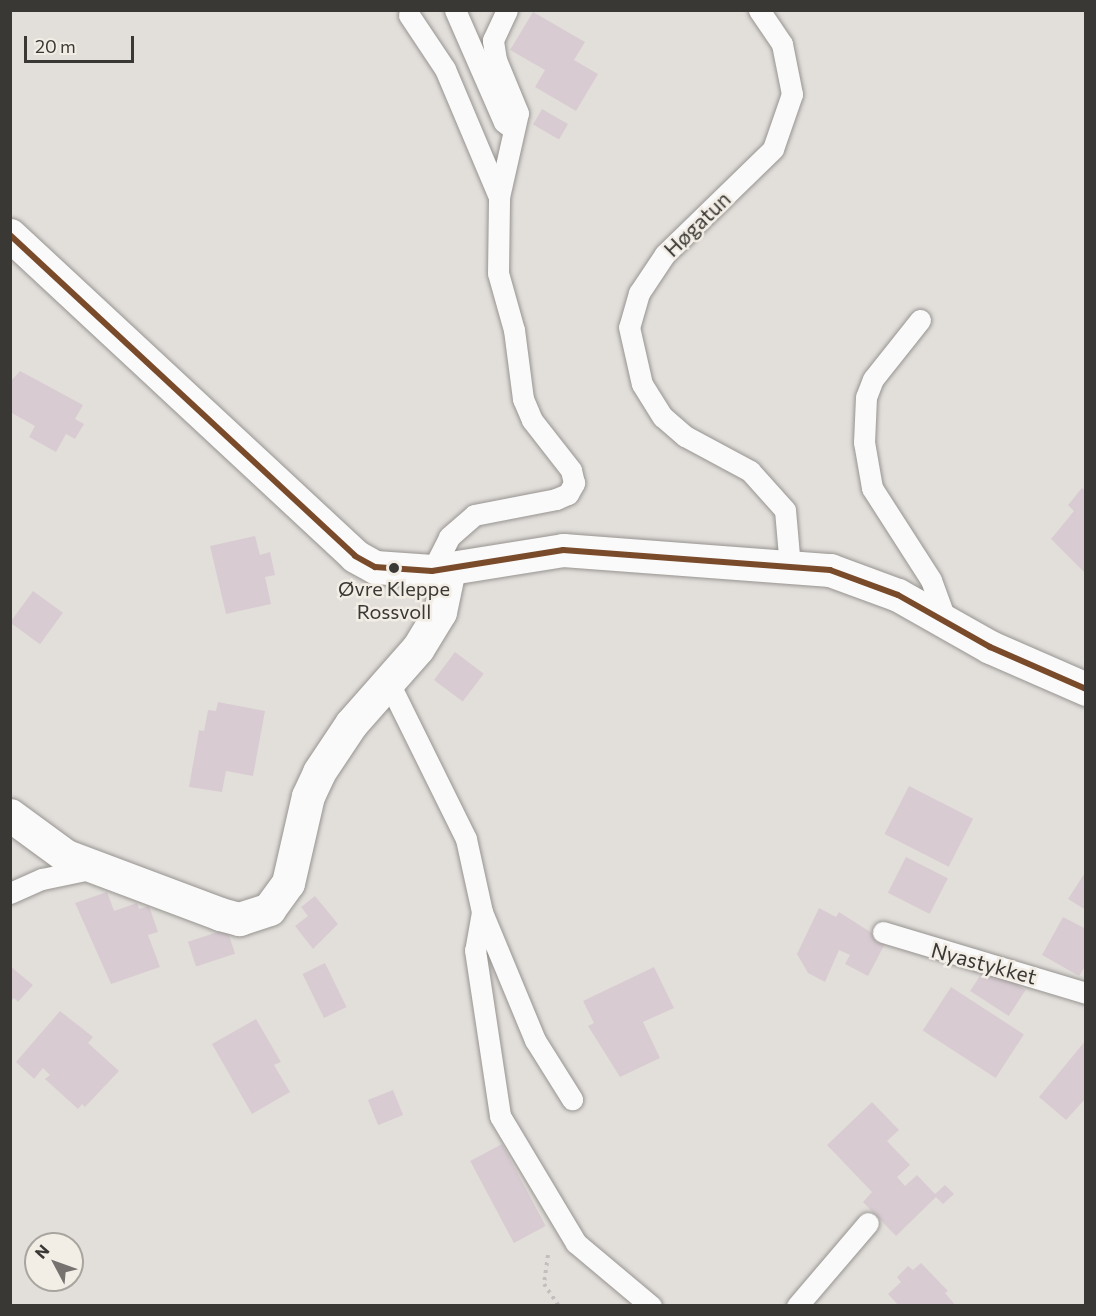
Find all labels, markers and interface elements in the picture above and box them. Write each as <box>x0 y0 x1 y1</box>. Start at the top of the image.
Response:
scale bar <box>27 24 136 62</box>
text: 20 m <box>35 35 76 57</box>
street label: Høgatun <box>658 186 736 262</box>
marker: Øvre Kleppe Rossvoll <box>388 562 400 574</box>
place label: Øvre Kleppe Rossvoll <box>338 577 450 624</box>
street label: Nyastykket <box>928 937 1040 989</box>
north arrow <box>24 1232 84 1292</box>
text: N <box>30 1240 53 1262</box>

